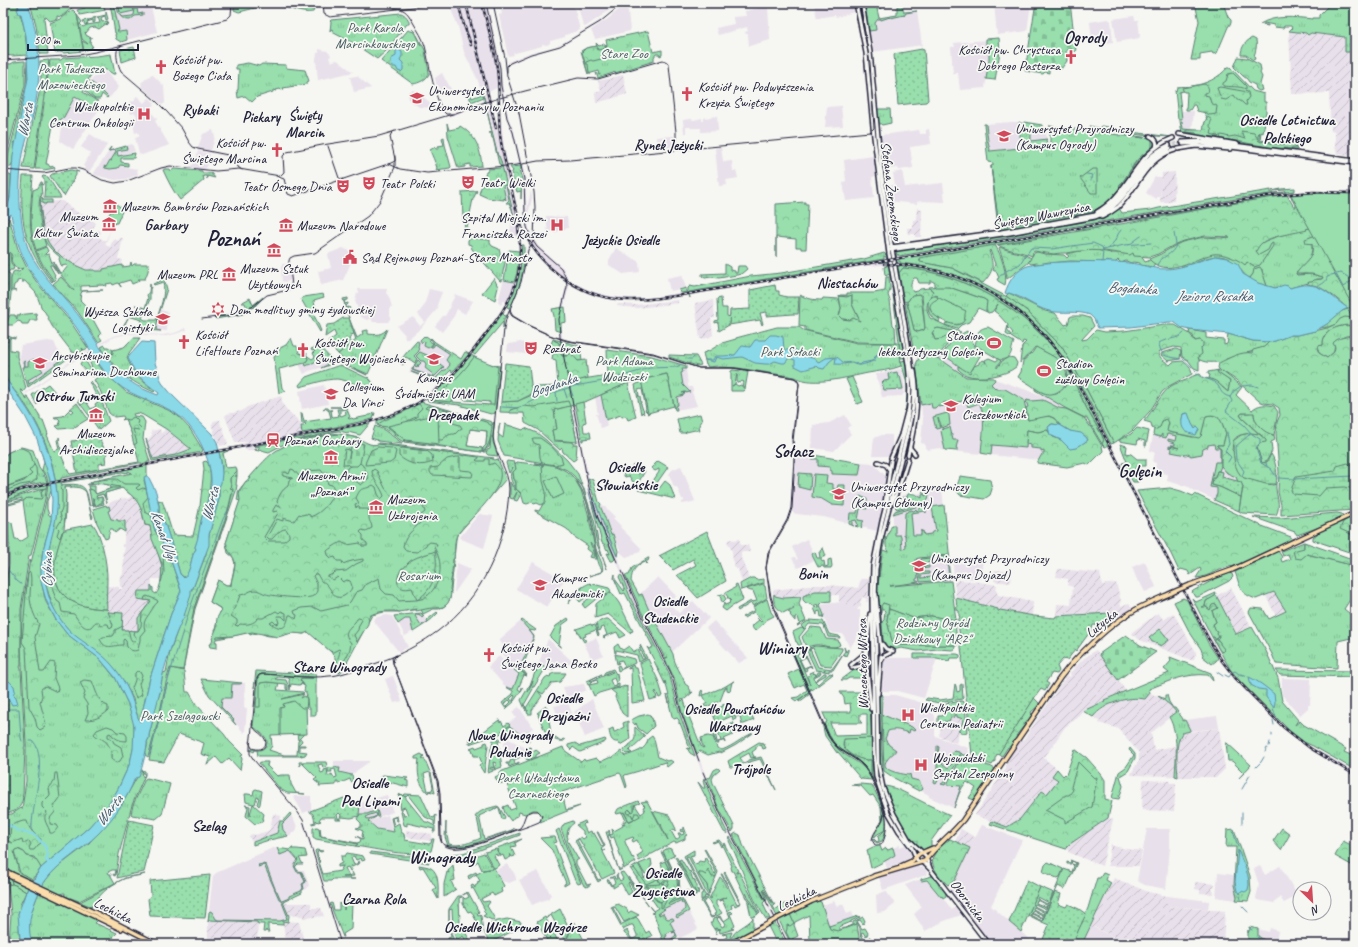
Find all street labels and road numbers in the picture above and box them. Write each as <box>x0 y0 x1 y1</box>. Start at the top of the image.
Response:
street label: Stefana Żeromskiego <box>877 141 906 243</box>
street label: Świętego Wawrzyńca <box>991 198 1092 233</box>
street label: Lutycka <box>1082 604 1122 641</box>
street label: Wincentego Witosa <box>853 618 872 710</box>
street label: Obornicka <box>946 876 990 925</box>
street label: Lechicka <box>774 881 819 915</box>
street label: Lechicka <box>91 894 136 928</box>

